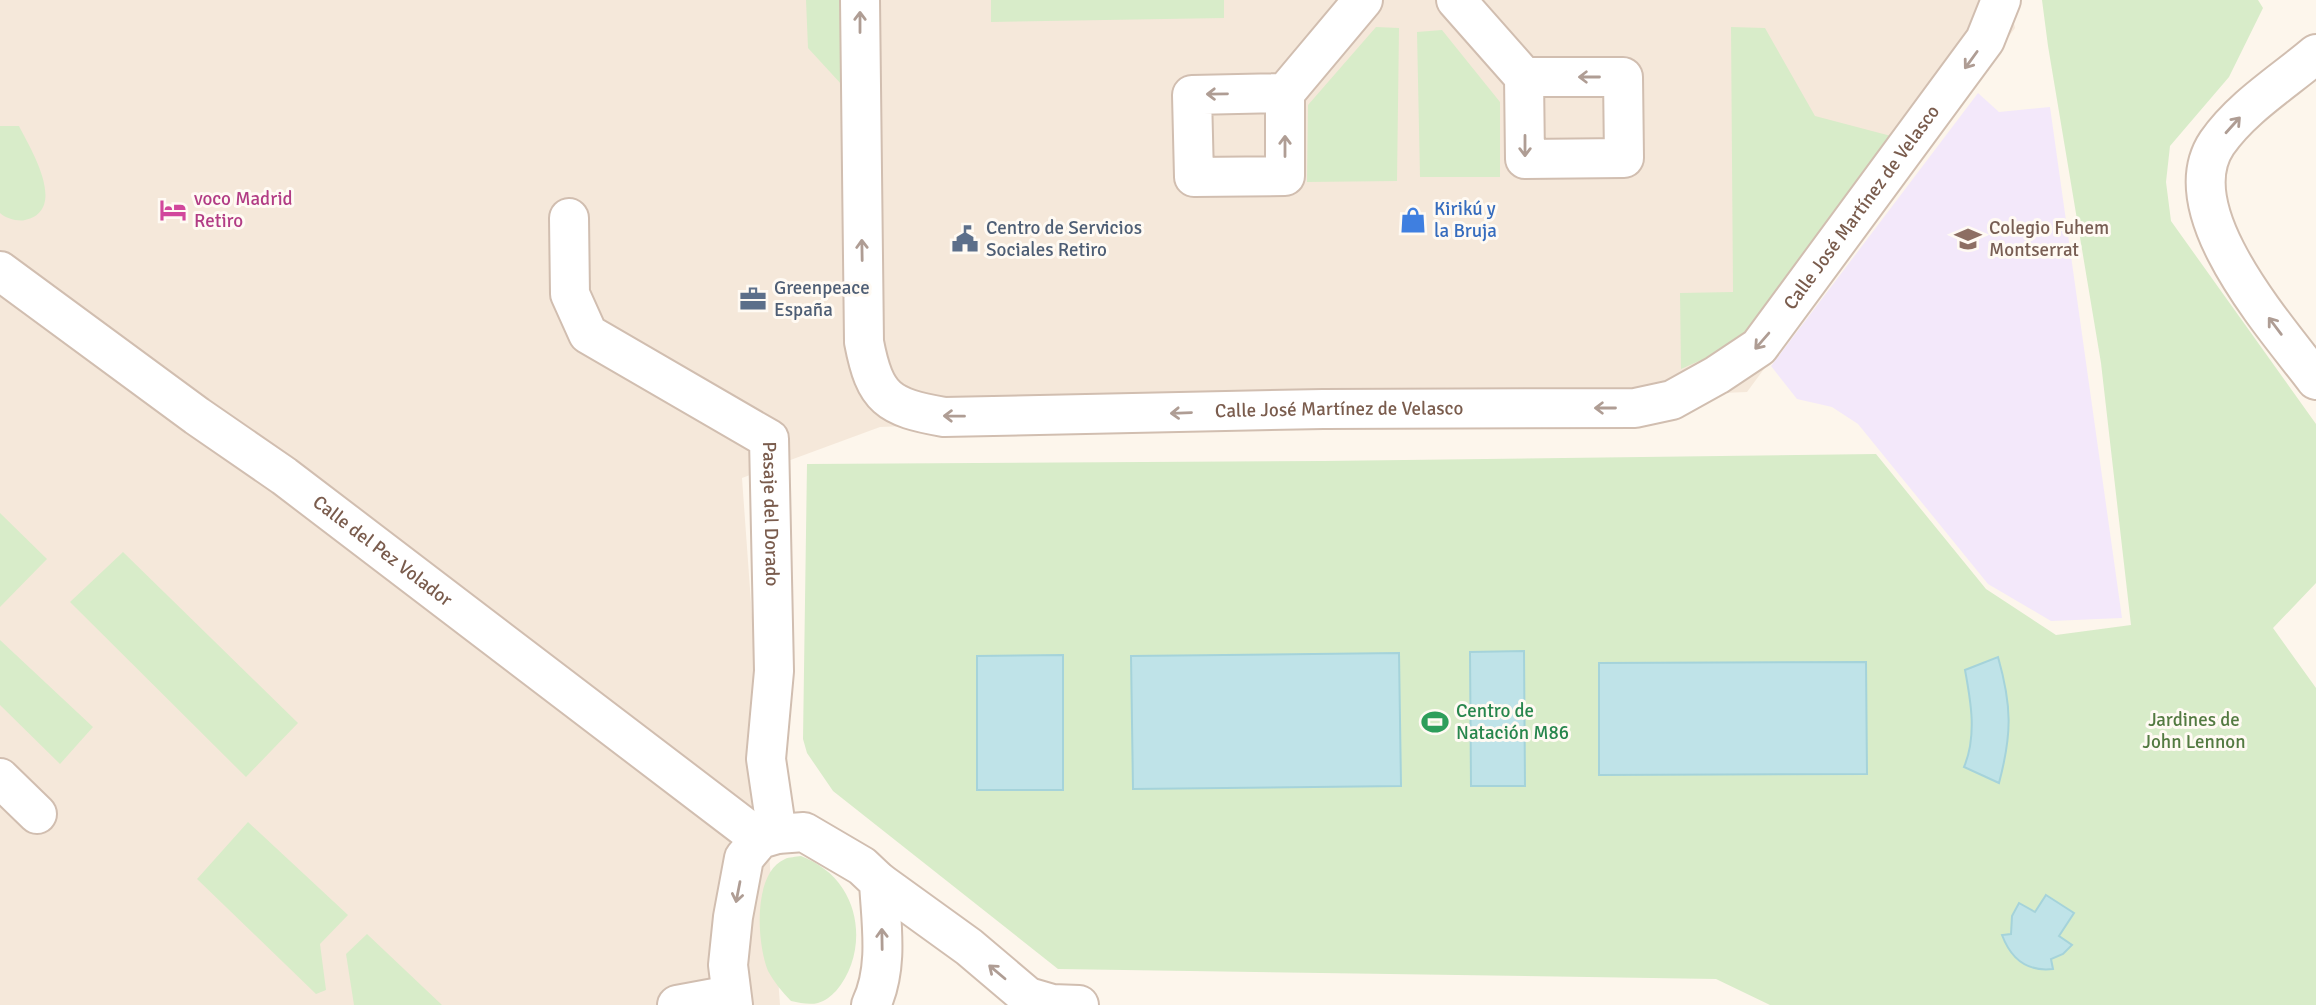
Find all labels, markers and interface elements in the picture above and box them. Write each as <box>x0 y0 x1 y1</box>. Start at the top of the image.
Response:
one-way arrow <box>853 11 867 34</box>
one-way arrow <box>1964 51 1979 70</box>
one-way arrow <box>1578 70 1601 84</box>
one-way arrow <box>1205 88 1228 101</box>
street label: Calle José Martínez de Velasco <box>1778 100 1945 315</box>
one-way arrow <box>2225 116 2241 134</box>
one-way arrow <box>1518 134 1531 157</box>
one-way arrow <box>1278 135 1292 158</box>
place label: voco Madrid Retiro <box>194 187 293 233</box>
hotel icon: voco Madrid Retiro <box>158 195 188 225</box>
place label: Kirikú y la Bruja <box>1434 197 1497 243</box>
shop icon: Kirikú y la Bruja <box>1398 205 1428 235</box>
place label: Centro de Servicios Sociales Retiro <box>986 216 1142 262</box>
place label: Colegio Fuhem Montserrat <box>1989 216 2109 262</box>
public building icon: Centro de Servicios Sociales Retiro <box>950 224 980 254</box>
school or university icon: Colegio Fuhem Montserrat <box>1953 224 1983 254</box>
one-way arrow <box>856 238 869 261</box>
place label: Greenpeace España <box>774 276 870 322</box>
office icon: Greenpeace España <box>738 284 768 314</box>
one-way arrow <box>2268 316 2283 335</box>
one-way arrow <box>1754 332 1770 350</box>
street label: Calle José Martínez de Velasco <box>1215 397 1464 423</box>
one-way arrow <box>1593 401 1616 415</box>
one-way arrow <box>1170 406 1193 420</box>
one-way arrow <box>943 409 966 423</box>
street label: Pasaje del Dorado <box>757 441 784 587</box>
street label: Calle del Pez Volador <box>308 490 457 612</box>
place label: Centro de Natación M86 <box>1456 699 1569 745</box>
sports icon: Centro de Natación M86 <box>1420 707 1450 737</box>
park label: Jardines de John Lennon <box>2142 708 2246 754</box>
one-way arrow <box>730 880 744 903</box>
one-way arrow <box>875 927 888 950</box>
one-way arrow <box>988 964 1006 980</box>

